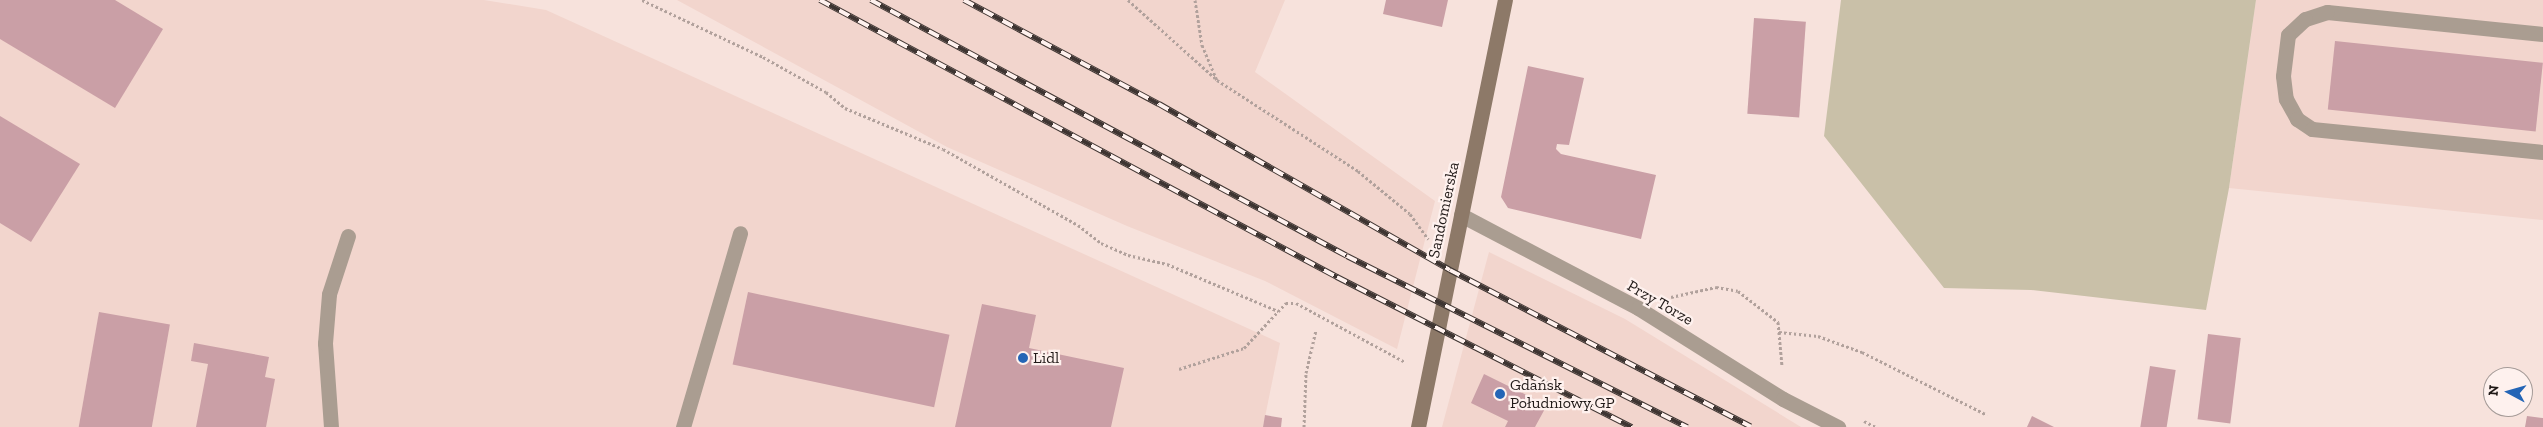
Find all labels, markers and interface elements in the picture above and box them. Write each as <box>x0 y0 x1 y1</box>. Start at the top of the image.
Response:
street label: Sandomierska <box>1424 160 1464 260</box>
street label: Przy Torze <box>1623 276 1697 330</box>
place label: Lidl <box>1033 348 1059 368</box>
marker: Lidl <box>1017 352 1029 364</box>
north arrow <box>2483 367 2533 417</box>
place label: Gdańsk Południowy GP <box>1510 375 1615 413</box>
text: N <box>2485 384 2503 397</box>
marker: Gdańsk Południowy GP <box>1494 388 1506 400</box>

